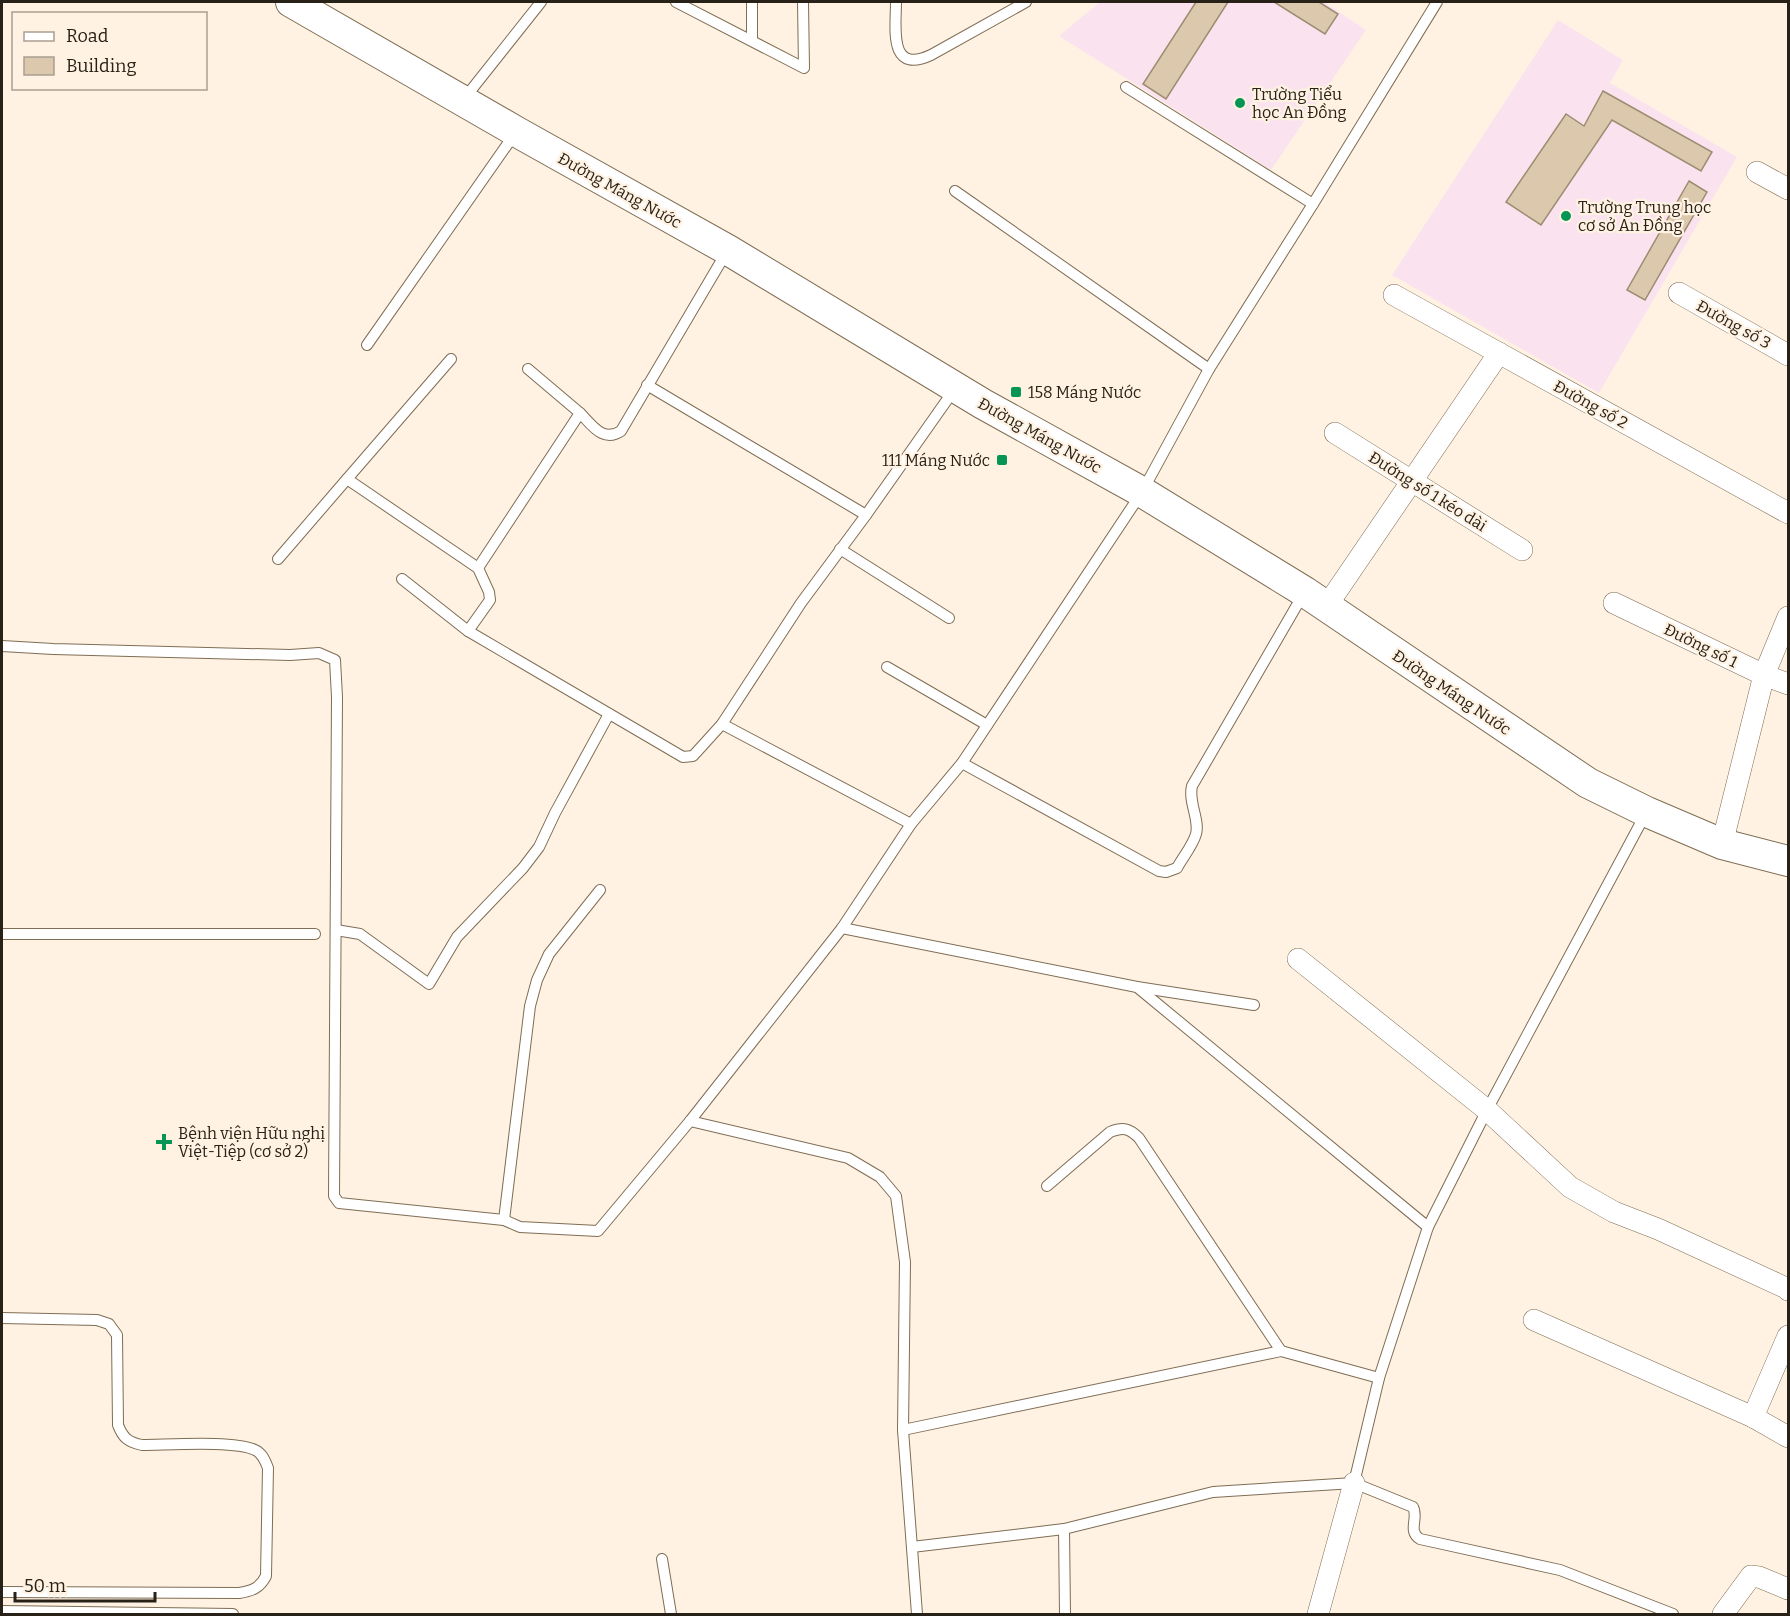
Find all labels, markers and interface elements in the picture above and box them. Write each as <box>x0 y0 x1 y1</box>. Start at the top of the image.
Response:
legend <box>12 12 207 90</box>
text: Road <box>66 25 109 47</box>
text: Building <box>66 55 137 77</box>
place label: Trường Tiểu học An Đồng <box>1252 85 1347 122</box>
marker: Trường Tiểu học An Đồng <box>1233 96 1247 110</box>
street label: Đường Máng Nước <box>555 149 685 232</box>
place label: Trường Trung học cơ sở An Đồng <box>1578 198 1711 235</box>
marker: Trường Trung học cơ sở An Đồng <box>1559 209 1573 223</box>
street label: Đường số 3 <box>1693 295 1775 353</box>
street label: Đường số 2 <box>1550 375 1632 433</box>
place label: 158 Máng Nước <box>1028 383 1141 402</box>
marker: 158 Máng Nước <box>1009 385 1023 399</box>
street label: Đường Máng Nước <box>975 394 1105 477</box>
street label: Đường số 1 kéo dài <box>1365 447 1491 535</box>
place label: 111 Máng Nước <box>882 451 990 470</box>
marker: 111 Máng Nước <box>995 453 1009 467</box>
street label: Đường số 1 <box>1661 619 1742 672</box>
street label: Đường Máng Nước <box>1389 646 1514 739</box>
place label: Bệnh viện Hữu nghị Việt-Tiệp (cơ sở 2) <box>178 1124 325 1161</box>
marker: Bệnh viện Hữu nghị Việt-Tiệp (cơ sở 2) <box>155 1133 173 1151</box>
scale bar <box>15 1565 154 1603</box>
text: 50 m <box>24 1575 66 1597</box>

